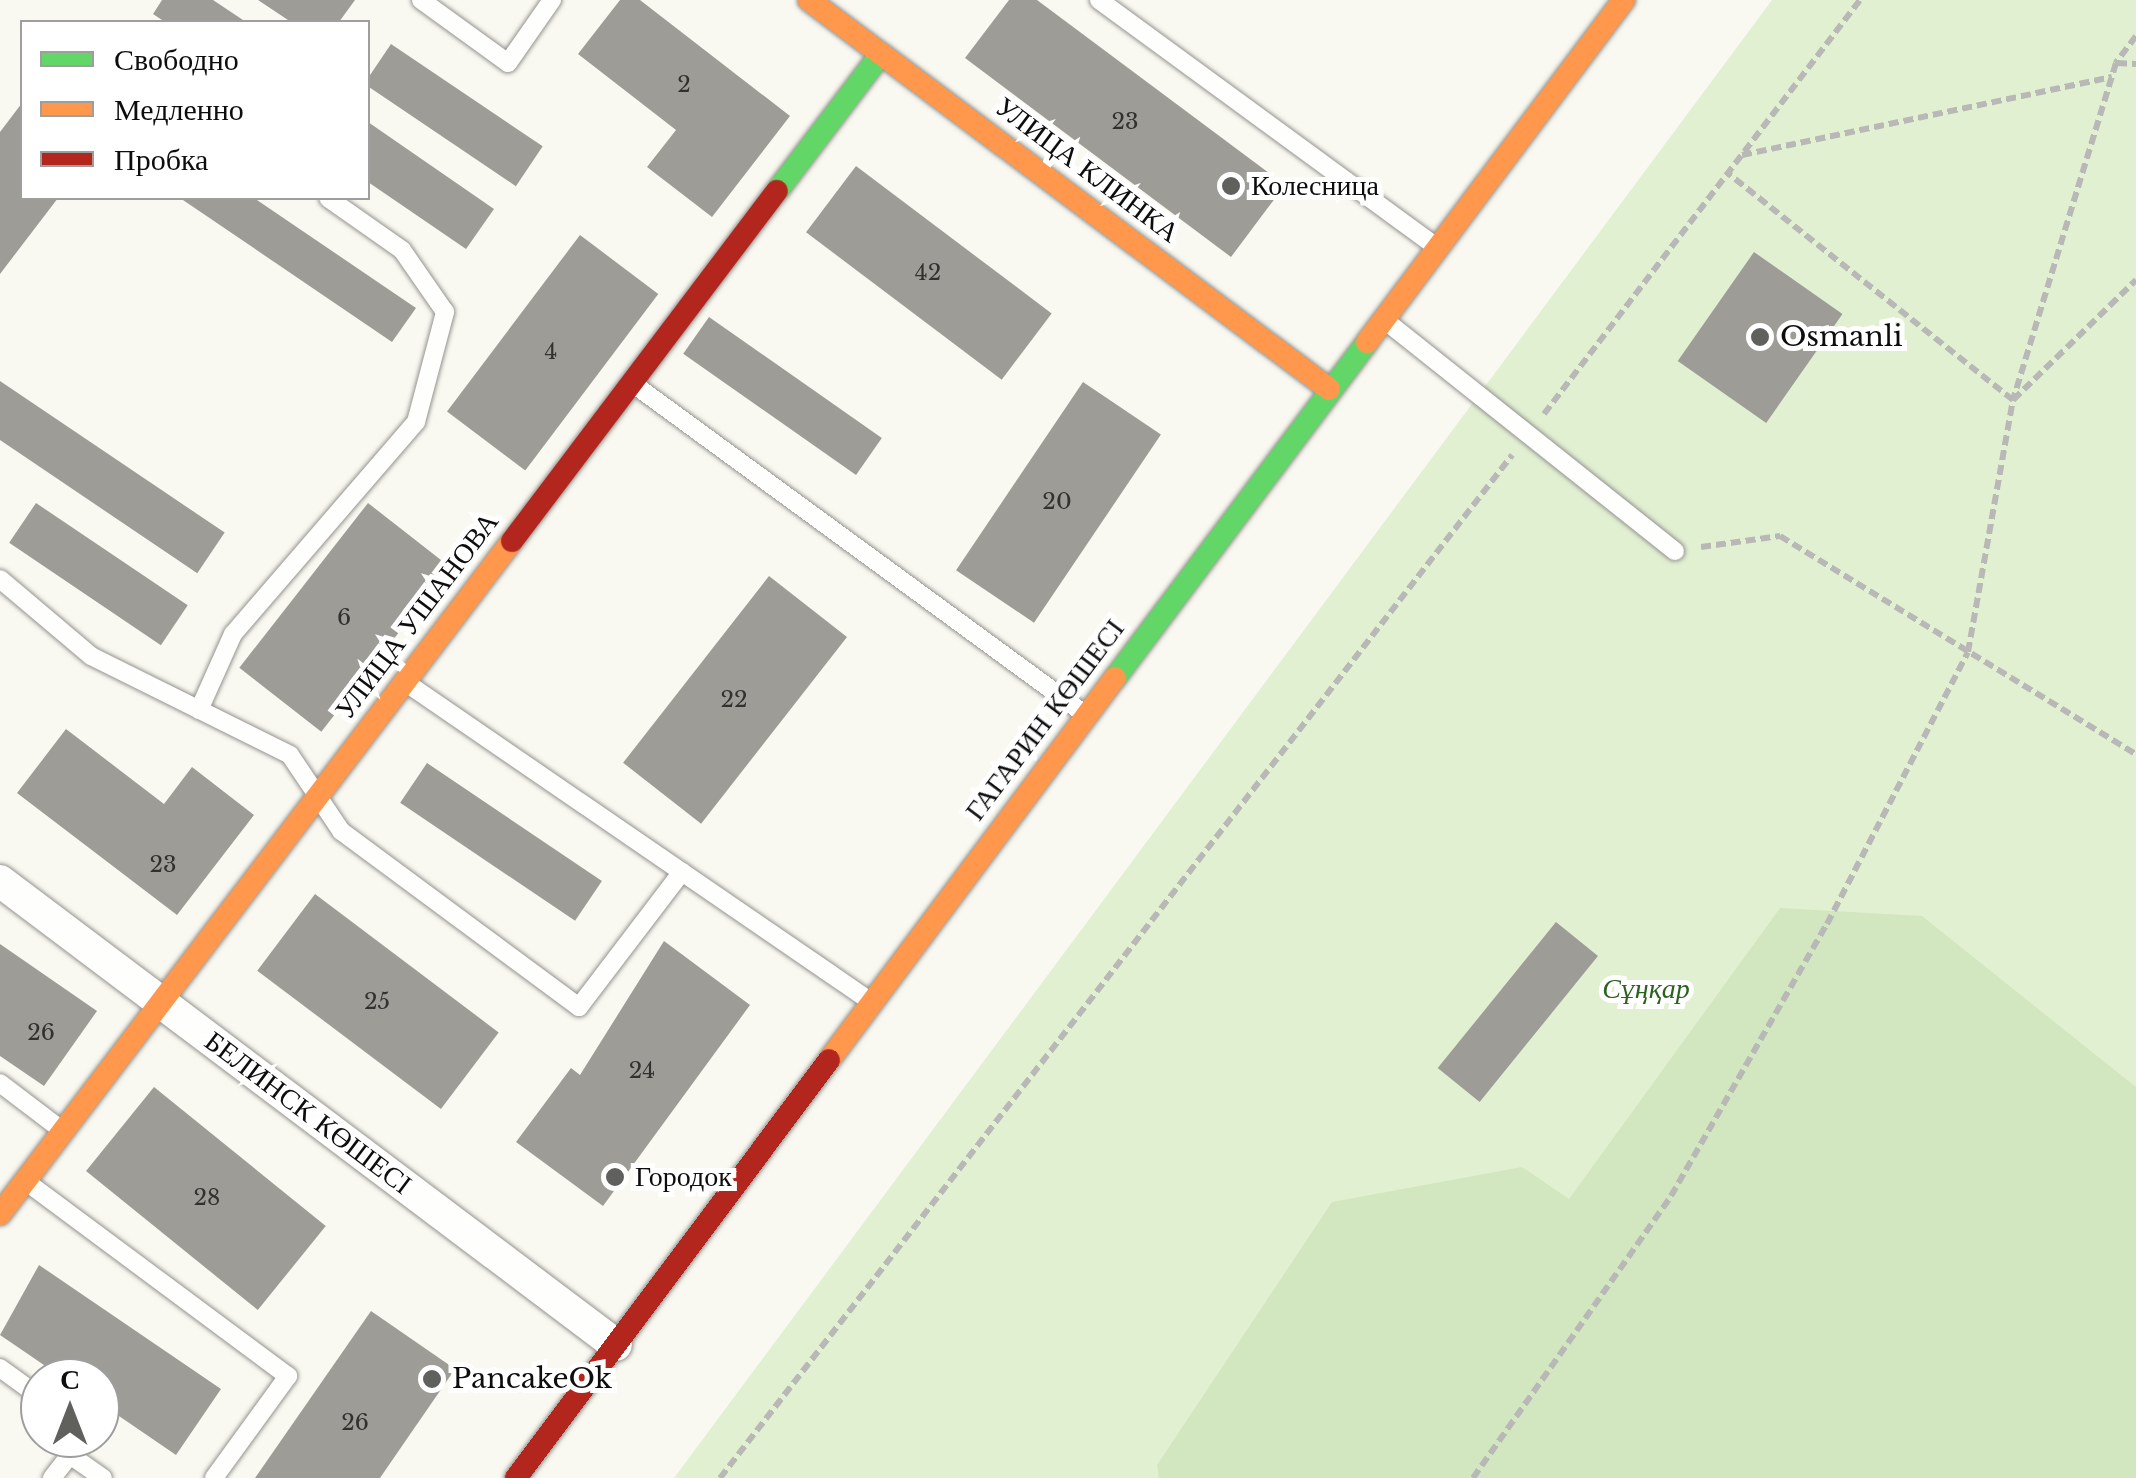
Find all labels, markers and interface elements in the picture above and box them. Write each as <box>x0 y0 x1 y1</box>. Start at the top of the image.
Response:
legend <box>20 20 370 200</box>
text: Свободно <box>114 41 239 78</box>
house number: 2 <box>677 72 691 98</box>
street label: УЛИЦА КЛИНКА <box>988 90 1186 250</box>
text: Медленно <box>114 91 244 128</box>
house number: 23 <box>1111 109 1139 135</box>
text: Пробка <box>114 141 208 178</box>
place label: Колесница <box>1251 169 1379 203</box>
marker: Колесница <box>1220 175 1242 197</box>
house number: 42 <box>915 260 941 286</box>
place label: Osmanli <box>1780 320 1903 354</box>
marker: Osmanli <box>1749 326 1771 348</box>
house number: 4 <box>545 339 557 365</box>
house number: 20 <box>1042 489 1072 515</box>
street label: УЛИЦА УШАНОВА <box>328 506 506 726</box>
house number: 6 <box>337 605 351 631</box>
street label: ГАГАРИН КӨШЕСІ <box>958 613 1132 827</box>
house number: 22 <box>720 687 748 713</box>
house number: 23 <box>149 852 177 878</box>
park label: Сұңқар <box>1602 972 1690 1006</box>
house number: 25 <box>364 989 390 1015</box>
house number: 26 <box>27 1020 55 1046</box>
street label: БЕЛИНСК КӨШЕСІ <box>198 1024 418 1202</box>
house number: 24 <box>629 1058 655 1084</box>
place label: Городок <box>635 1160 732 1194</box>
marker: Городок <box>604 1166 626 1188</box>
house number: 28 <box>194 1185 220 1211</box>
north arrow <box>20 1358 120 1458</box>
text: С <box>60 1362 80 1397</box>
place label: PancakeOk <box>452 1362 612 1396</box>
marker: PancakeOk <box>421 1368 443 1390</box>
house number: 26 <box>341 1410 369 1436</box>

